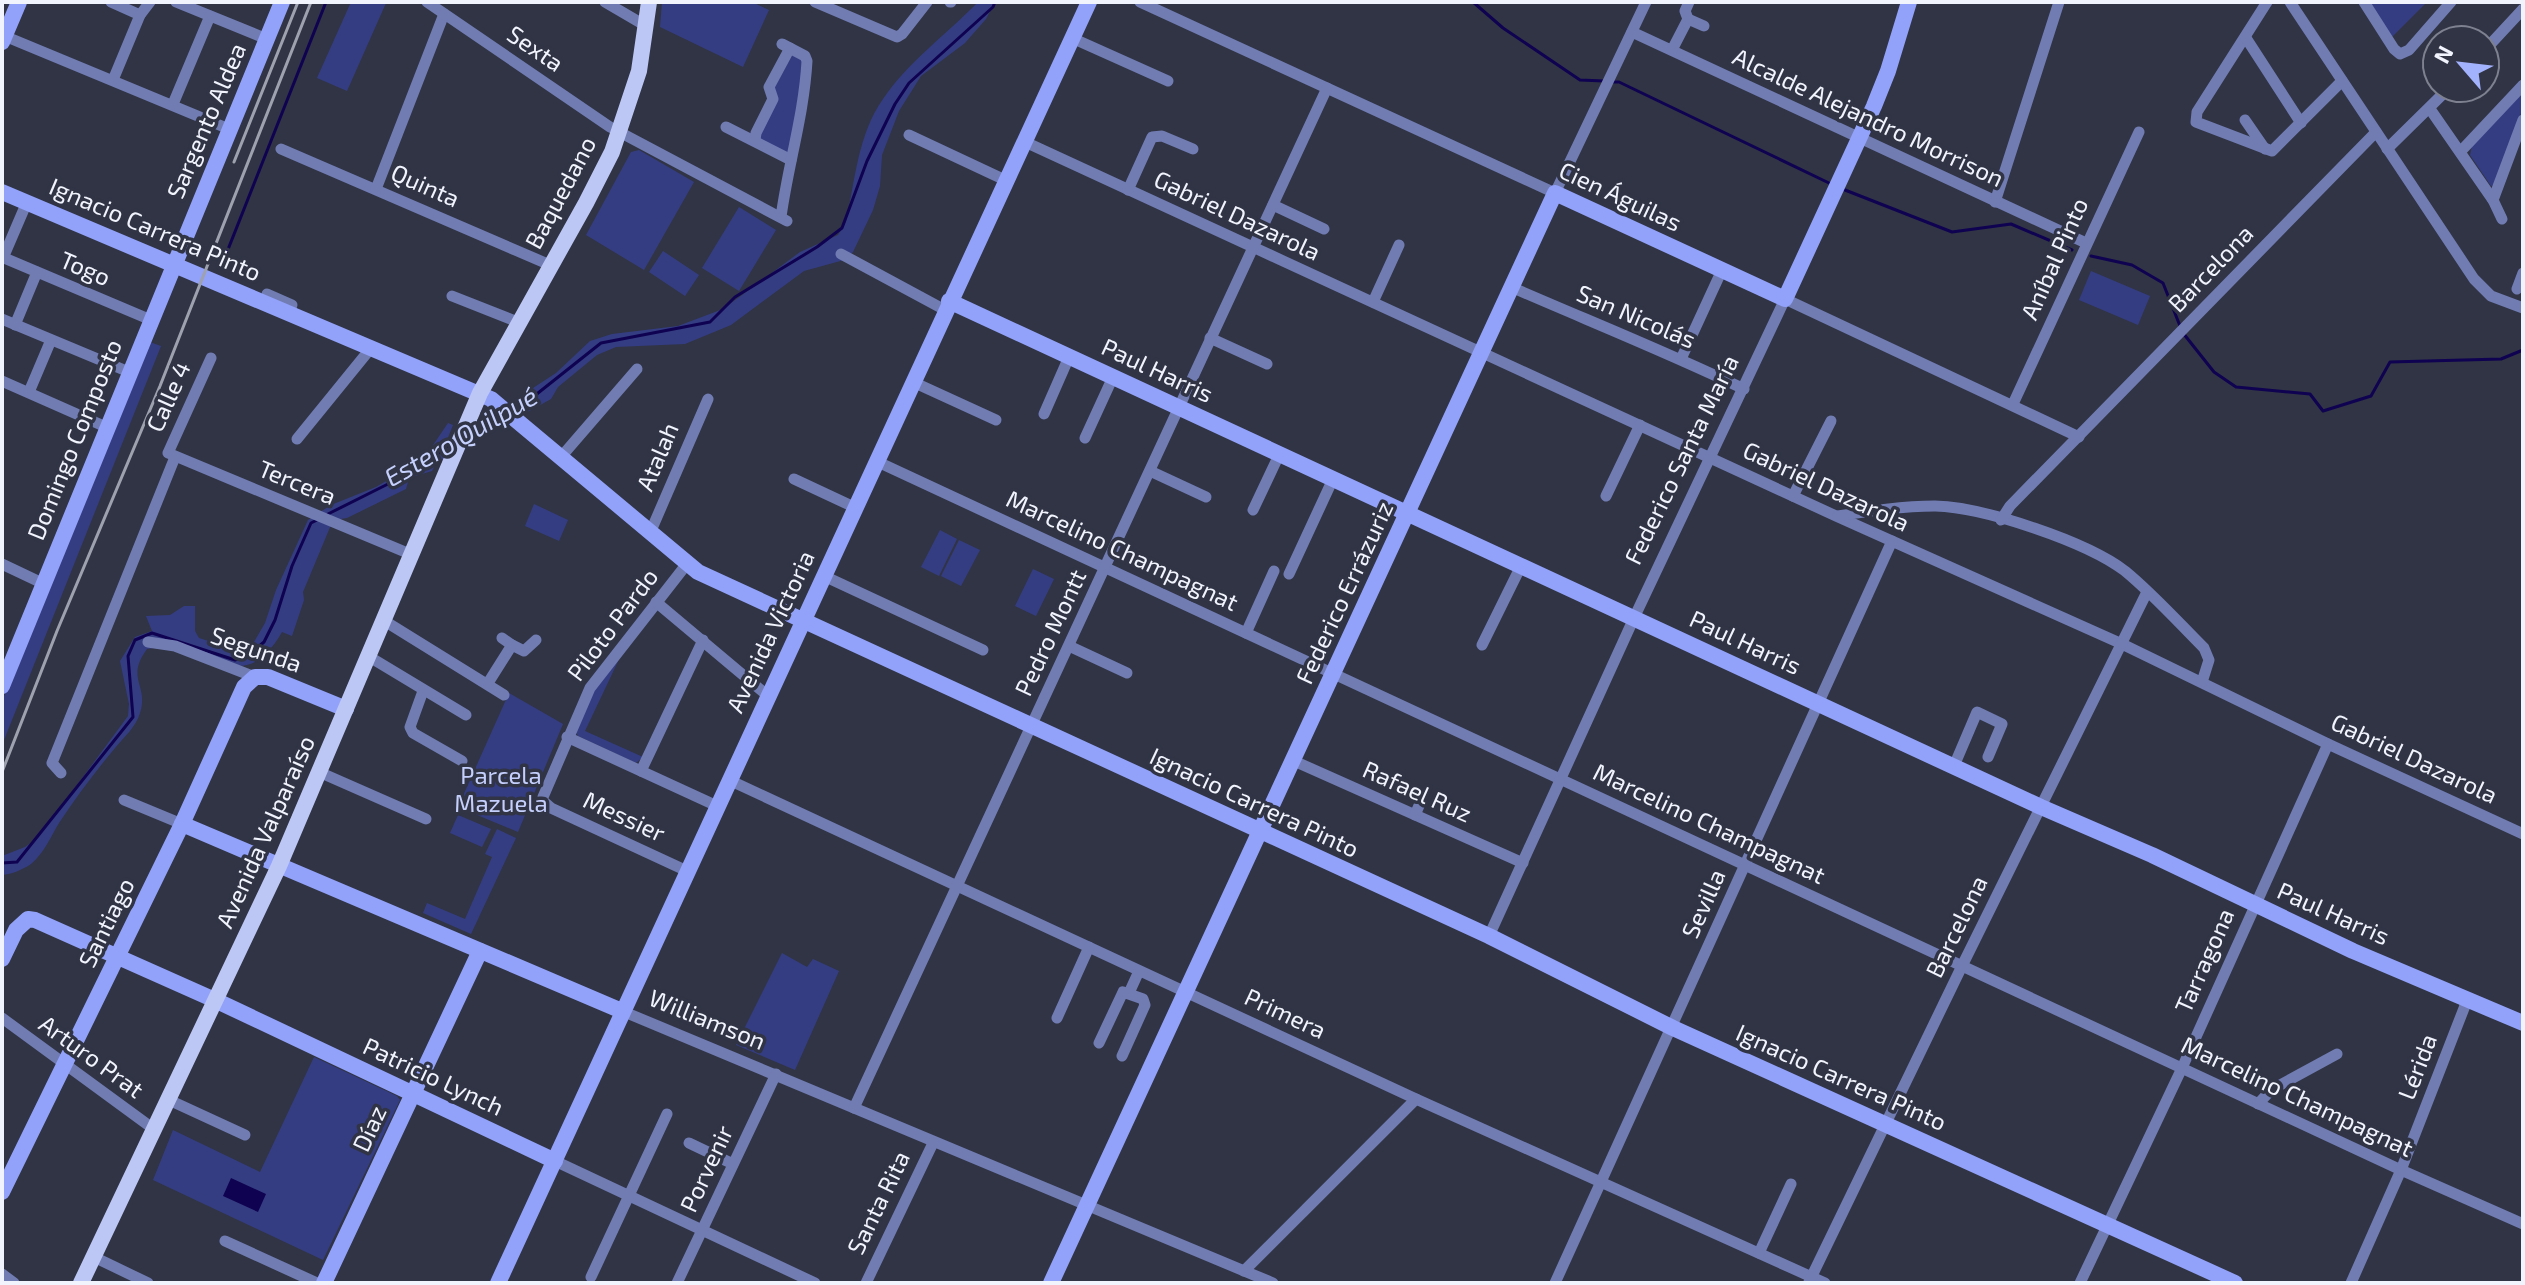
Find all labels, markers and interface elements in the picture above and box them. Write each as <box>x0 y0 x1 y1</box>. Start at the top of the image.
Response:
street label: Sexta <box>502 19 569 77</box>
north arrow <box>2421 24 2501 104</box>
street label: Sargento Aldea <box>160 38 251 202</box>
street label: Alcalde Alejandro Morrison <box>1729 41 2009 192</box>
text: N <box>2427 41 2458 67</box>
street label: Baquedano <box>518 131 601 253</box>
street label: Cien Águilas <box>1555 155 1686 237</box>
street label: Quinta <box>387 157 464 213</box>
street label: Gabriel Dazarola <box>1150 163 1325 266</box>
street label: Ignacio Carrera Pinto <box>45 171 266 286</box>
street label: Aníbal Pinto <box>2014 193 2093 324</box>
street label: Barcelona <box>2161 218 2258 317</box>
street label: Togo <box>56 244 115 291</box>
street label: San Nicolás <box>1573 278 1700 354</box>
street label: Paul Harris <box>1097 331 1218 408</box>
street label: Domingo Composto <box>20 335 127 544</box>
street label: Federico Santa María <box>1617 350 1744 569</box>
street label: Calle 4 <box>139 357 196 436</box>
water label: Estero Quilpué <box>378 379 543 493</box>
street label: Atalah <box>629 418 684 495</box>
street label: Gabriel Dazarola <box>1739 434 1914 537</box>
street label: Tercera <box>255 453 340 510</box>
street label: Marcelino Champagnat <box>1002 483 1243 616</box>
street label: Federico Errázuriz <box>1289 497 1399 688</box>
street label: Avenida Victoria <box>719 546 820 717</box>
street label: Piloto Pardo <box>560 562 663 686</box>
street label: Pedro Montt <box>1008 565 1091 700</box>
street label: Paul Harris <box>1685 603 1806 680</box>
street label: Segunda <box>207 620 306 678</box>
street label: Gabriel Dazarola <box>2327 706 2502 809</box>
street label: Avenida Valparaíso <box>209 731 320 932</box>
street label: Ignacio Carrera Pinto <box>1146 741 1364 863</box>
street label: Rafael Ruz <box>1359 754 1476 827</box>
street label: Marcelino Champagnat <box>1589 756 1830 889</box>
park label: Parcela Mazuela <box>454 760 548 817</box>
street label: Messier <box>579 784 670 847</box>
street label: Sevilla <box>1675 864 1731 942</box>
street label: Barcelona <box>1919 871 1993 982</box>
street label: Santiago <box>72 873 140 972</box>
street label: Paul Harris <box>2273 875 2394 950</box>
street label: Tarragona <box>2168 904 2240 1017</box>
street label: Primera <box>1240 981 1331 1044</box>
street label: Williamson <box>645 982 770 1055</box>
street label: Arturo Prat <box>34 1008 150 1103</box>
street label: Ignacio Carrera Pinto <box>1732 1017 1951 1136</box>
street label: Marcelino Champagnat <box>2177 1029 2418 1162</box>
street label: Patricio Lynch <box>359 1030 508 1121</box>
street label: Lérida <box>2391 1030 2442 1103</box>
street label: Díaz <box>345 1101 392 1156</box>
street label: Porvenir <box>673 1120 738 1216</box>
street label: Santa Rita <box>840 1146 915 1259</box>

